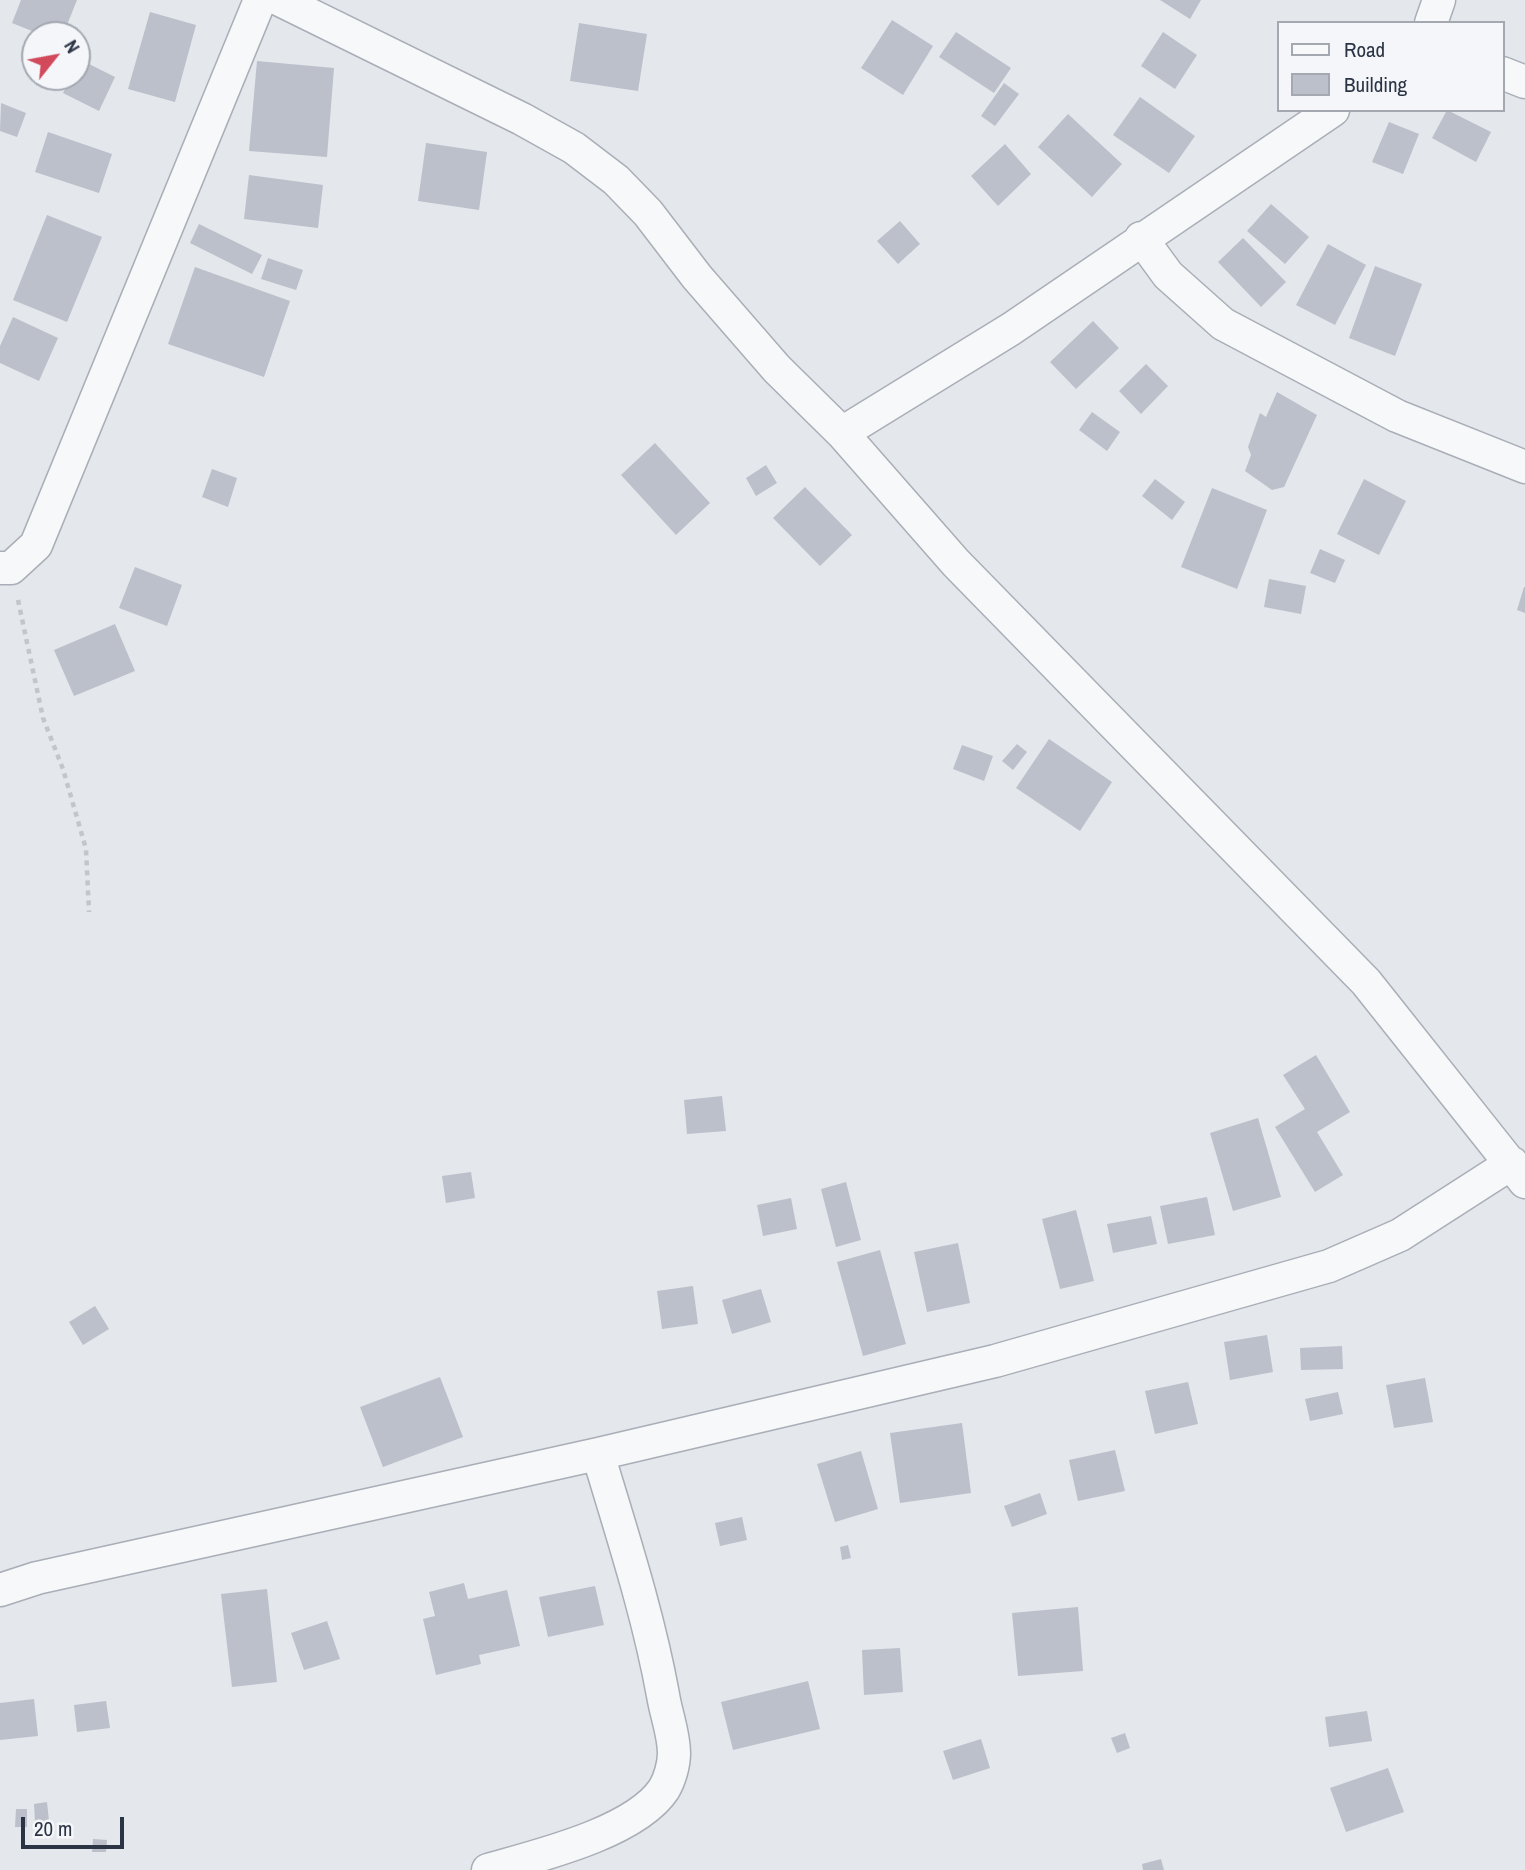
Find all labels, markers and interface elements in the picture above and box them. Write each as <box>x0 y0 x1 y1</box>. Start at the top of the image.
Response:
north arrow <box>21 21 91 91</box>
legend <box>1276 21 1504 112</box>
text: N <box>58 35 86 58</box>
text: Road <box>1344 35 1385 64</box>
text: Building <box>1344 70 1407 99</box>
scale bar <box>24 1804 128 1848</box>
text: 20 m <box>34 1814 72 1843</box>

